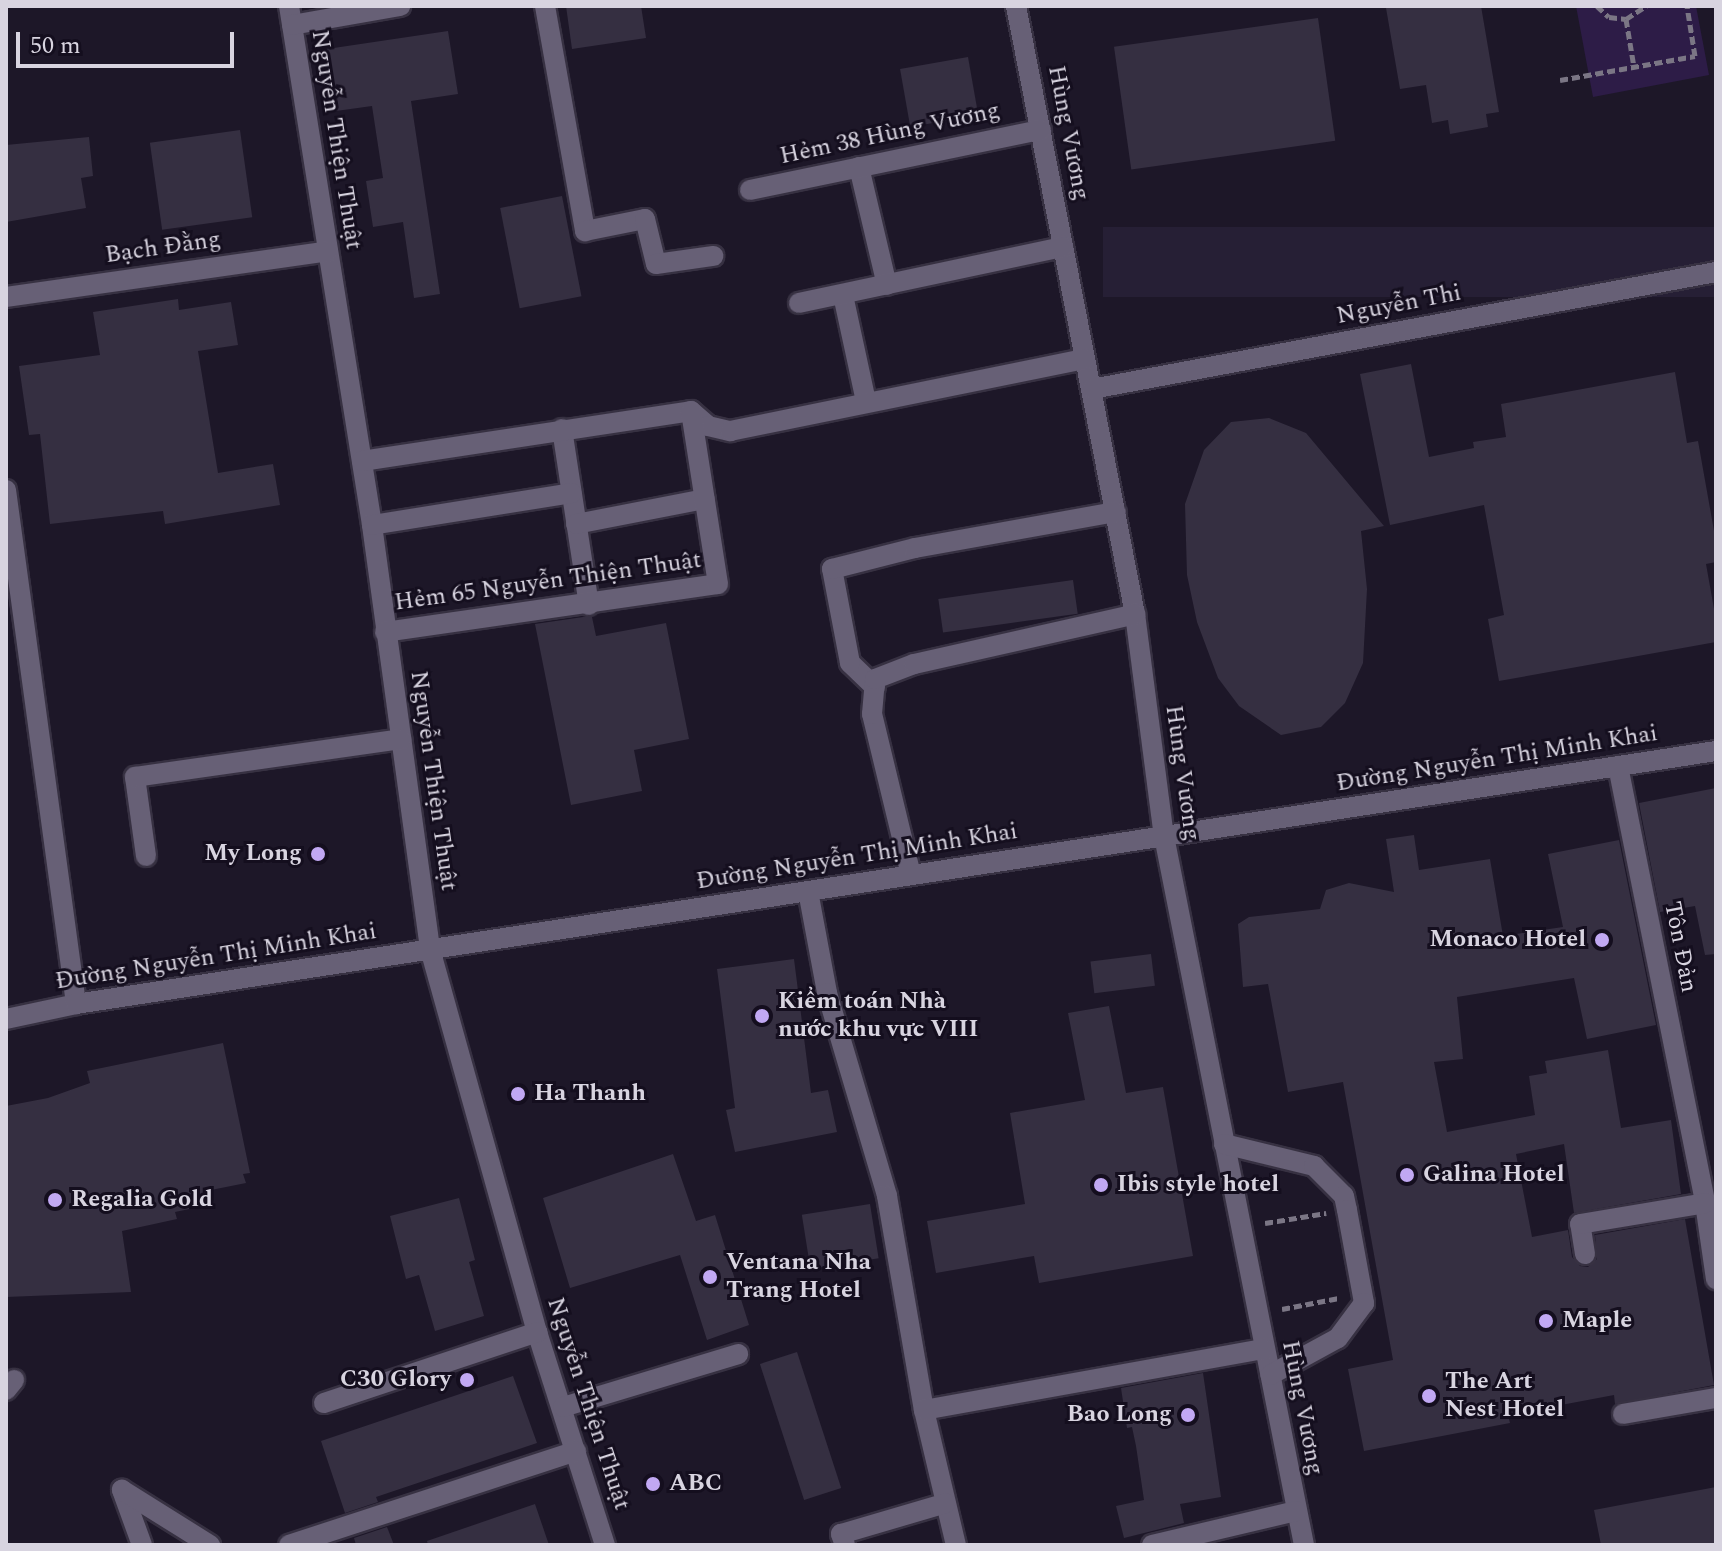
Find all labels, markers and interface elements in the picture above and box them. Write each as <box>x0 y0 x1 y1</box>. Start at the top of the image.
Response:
scale bar <box>20 16 238 66</box>
text: 50 m <box>30 28 81 64</box>
street label: Nguyễn Thiện Thuật <box>304 28 368 252</box>
street label: Hùng Vương <box>1041 63 1095 203</box>
street label: Hẻm 38 Hùng Vương <box>777 97 1003 171</box>
street label: Bạch Đằng <box>103 226 223 270</box>
street label: Nguyễn Thi <box>1334 279 1464 331</box>
street label: Hẻm 65 Nguyễn Thiện Thuật <box>393 546 703 618</box>
street label: Nguyễn Thiện Thuật <box>403 669 463 893</box>
street label: Hùng Vương <box>1158 703 1206 843</box>
street label: Đường Nguyễn Thị Minh Khai <box>1334 719 1660 799</box>
street label: Đường Nguyễn Thị Minh Khai <box>694 817 1020 897</box>
place label: My Long <box>204 840 302 868</box>
marker: My Long <box>309 845 327 863</box>
street label: Tôn Đản <box>1657 899 1703 995</box>
street label: Đường Nguyễn Thị Minh Khai <box>53 917 379 997</box>
place label: Monaco Hotel <box>1429 926 1586 954</box>
marker: Monaco Hotel <box>1593 931 1611 949</box>
place label: Kiểm toán Nhà nước khu vực VIII <box>778 988 978 1044</box>
marker: Kiểm toán Nhà nước khu vực VIII <box>753 1007 771 1025</box>
place label: Ha Thanh <box>534 1080 646 1108</box>
marker: Ha Thanh <box>509 1085 527 1103</box>
place label: Galina Hotel <box>1423 1161 1565 1189</box>
marker: Galina Hotel <box>1398 1166 1416 1184</box>
place label: Ibis style hotel <box>1117 1171 1279 1199</box>
marker: Ibis style hotel <box>1092 1176 1110 1194</box>
place label: Regalia Gold <box>71 1186 213 1214</box>
marker: Regalia Gold <box>46 1191 64 1209</box>
place label: Ventana Nha Trang Hotel <box>726 1249 871 1305</box>
marker: Ventana Nha Trang Hotel <box>701 1268 719 1286</box>
street label: Nguyễn Thiện Thuật <box>540 1294 636 1514</box>
place label: Maple <box>1562 1307 1632 1335</box>
marker: Maple <box>1537 1312 1555 1330</box>
street label: Hùng Vương <box>1275 1338 1329 1478</box>
place label: C30 Glory <box>340 1366 451 1394</box>
place label: The Art Nest Hotel <box>1445 1368 1564 1424</box>
marker: C30 Glory <box>458 1371 476 1389</box>
marker: The Art Nest Hotel <box>1420 1387 1438 1405</box>
place label: Bao Long <box>1067 1401 1172 1429</box>
marker: Bao Long <box>1179 1406 1197 1424</box>
place label: ABC <box>669 1470 722 1498</box>
marker: ABC <box>644 1475 662 1493</box>

